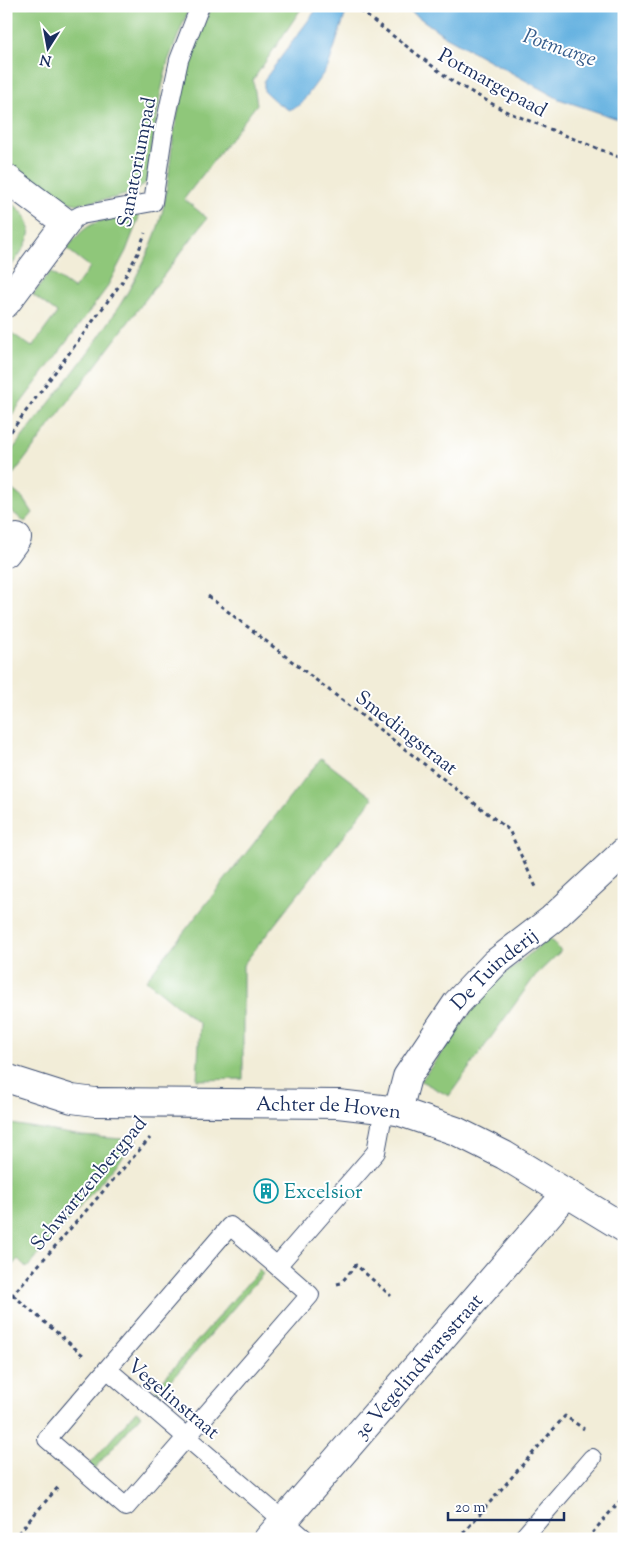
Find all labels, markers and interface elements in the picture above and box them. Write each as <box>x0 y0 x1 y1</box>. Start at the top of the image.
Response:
north arrow <box>22 22 72 72</box>
water label: Potmarge <box>519 22 600 75</box>
street label: Potmargepaad <box>432 42 551 126</box>
text: N <box>39 48 53 70</box>
street label: Sanatoriumpad <box>112 95 165 230</box>
street label: Smedingstraat <box>348 685 463 783</box>
street label: De Tuinderij <box>445 923 545 1018</box>
street label: Achter de Hoven <box>256 1091 402 1128</box>
street label: Schwartzenbergpad <box>25 1111 155 1258</box>
building icon: Excelsior <box>253 1178 279 1204</box>
place label: Excelsior <box>284 1179 363 1208</box>
street label: 3e Vegelindwarsstraat <box>348 1288 491 1447</box>
street label: Vegelinstraat <box>120 1353 225 1447</box>
scale bar <box>448 1490 564 1522</box>
text: 20 m <box>455 1498 486 1519</box>

